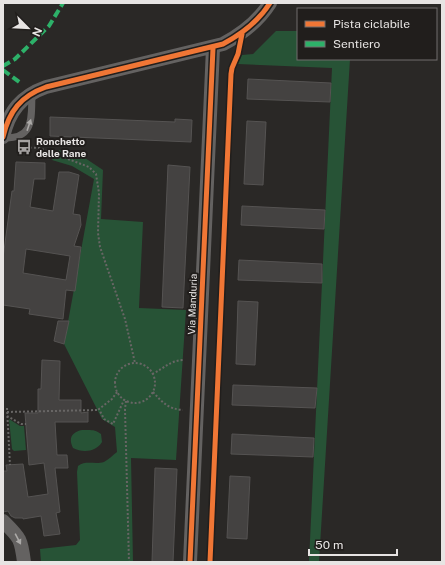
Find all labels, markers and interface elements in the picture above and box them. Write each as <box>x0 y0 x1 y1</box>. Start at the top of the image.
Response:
north arrow <box>8 8 48 48</box>
legend <box>297 8 437 60</box>
text: Pista ciclabile <box>333 17 410 31</box>
text: N <box>30 26 44 38</box>
text: Sentiero <box>333 37 381 51</box>
one-way arrow <box>26 118 32 130</box>
place label: Ronchetto delle Rane <box>36 135 86 159</box>
bus stop icon: Ronchetto delle Rane <box>15 138 33 156</box>
street label: Via Manduria <box>185 273 199 335</box>
scale bar <box>309 531 397 557</box>
one-way arrow <box>15 533 22 545</box>
text: 50 m <box>315 538 343 552</box>

